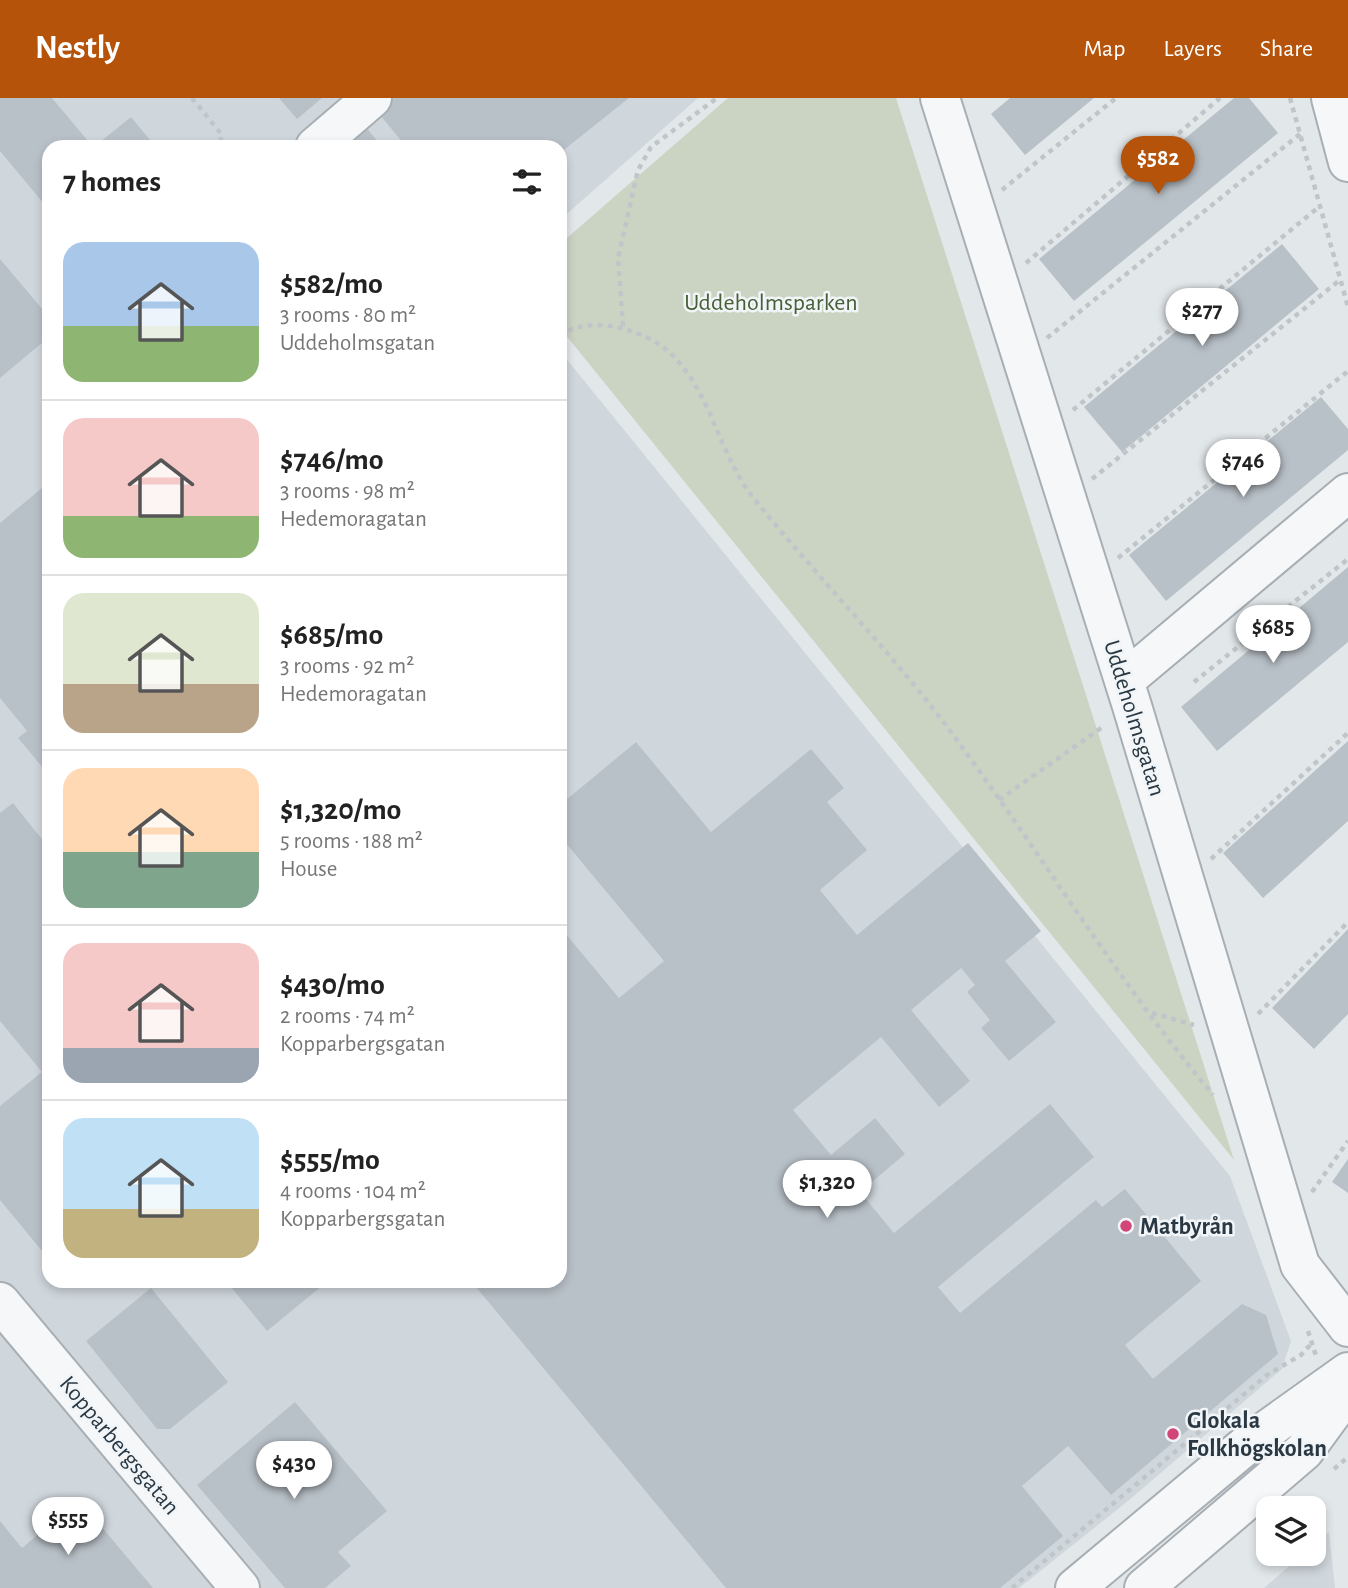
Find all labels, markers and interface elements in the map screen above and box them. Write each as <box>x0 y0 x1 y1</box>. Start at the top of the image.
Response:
text: Nestly <box>35 32 120 65</box>
text: Map <box>1083 37 1125 61</box>
text: Layers <box>1163 37 1222 61</box>
text: Share <box>1260 37 1313 61</box>
pin: $582 <box>1117 136 1199 196</box>
text: $582 <box>1137 147 1179 170</box>
icon: filters <box>508 163 546 201</box>
text: 7 homes <box>63 167 161 197</box>
text: $582/mo <box>280 269 383 299</box>
icon: home <box>119 270 203 354</box>
pin: $277 <box>1161 288 1243 348</box>
park label: Uddeholmsparken <box>684 291 858 315</box>
text: $277 <box>1181 299 1223 322</box>
text: 3 rooms · 80 m² <box>280 304 416 327</box>
text: Uddeholmsgatan <box>280 332 435 355</box>
pin: $746 <box>1202 440 1284 499</box>
text: $746/mo <box>280 445 384 475</box>
icon: home <box>119 446 203 530</box>
text: $746 <box>1222 450 1264 473</box>
text: 3 rooms · 98 m² <box>280 480 415 503</box>
text: Hedemoragatan <box>280 508 427 531</box>
pin: $685 <box>1232 606 1314 665</box>
text: $685 <box>1252 616 1294 639</box>
text: $685/mo <box>280 620 383 650</box>
icon: home <box>119 621 203 705</box>
street label: Uddeholmsgatan <box>1099 637 1169 799</box>
text: 3 rooms · 92 m² <box>280 655 414 678</box>
text: Hedemoragatan <box>280 683 427 706</box>
text: $1,320/mo <box>280 795 401 825</box>
icon: home <box>119 796 203 880</box>
text: 5 rooms · 188 m² <box>280 830 423 853</box>
text: House <box>280 858 337 881</box>
text: $430/mo <box>280 970 385 1000</box>
icon: home <box>119 971 203 1055</box>
text: 2 rooms · 74 m² <box>280 1005 415 1028</box>
text: Kopparbergsgatan <box>280 1033 445 1056</box>
text: $555/mo <box>280 1145 380 1175</box>
icon: home <box>119 1146 203 1230</box>
pin: $1,320 <box>770 1160 884 1220</box>
text: $1,320 <box>799 1171 855 1194</box>
text: 4 rooms · 104 m² <box>280 1180 426 1203</box>
text: Kopparbergsgatan <box>280 1208 445 1231</box>
place label: Matbyrån <box>1140 1215 1234 1239</box>
marker: Matbyrån <box>1118 1218 1134 1234</box>
street label: Kopparbergsgatan <box>55 1372 184 1519</box>
place label: Glokala Folkhögskolan <box>1187 1409 1327 1461</box>
marker: Glokala Folkhögskolan <box>1165 1426 1181 1442</box>
pin: $430 <box>253 1442 335 1501</box>
text: $430 <box>272 1452 316 1475</box>
map controls <box>1256 1496 1326 1566</box>
button: layers <box>1256 1496 1326 1566</box>
pin: $555 <box>27 1498 109 1557</box>
text: $555 <box>48 1508 88 1531</box>

